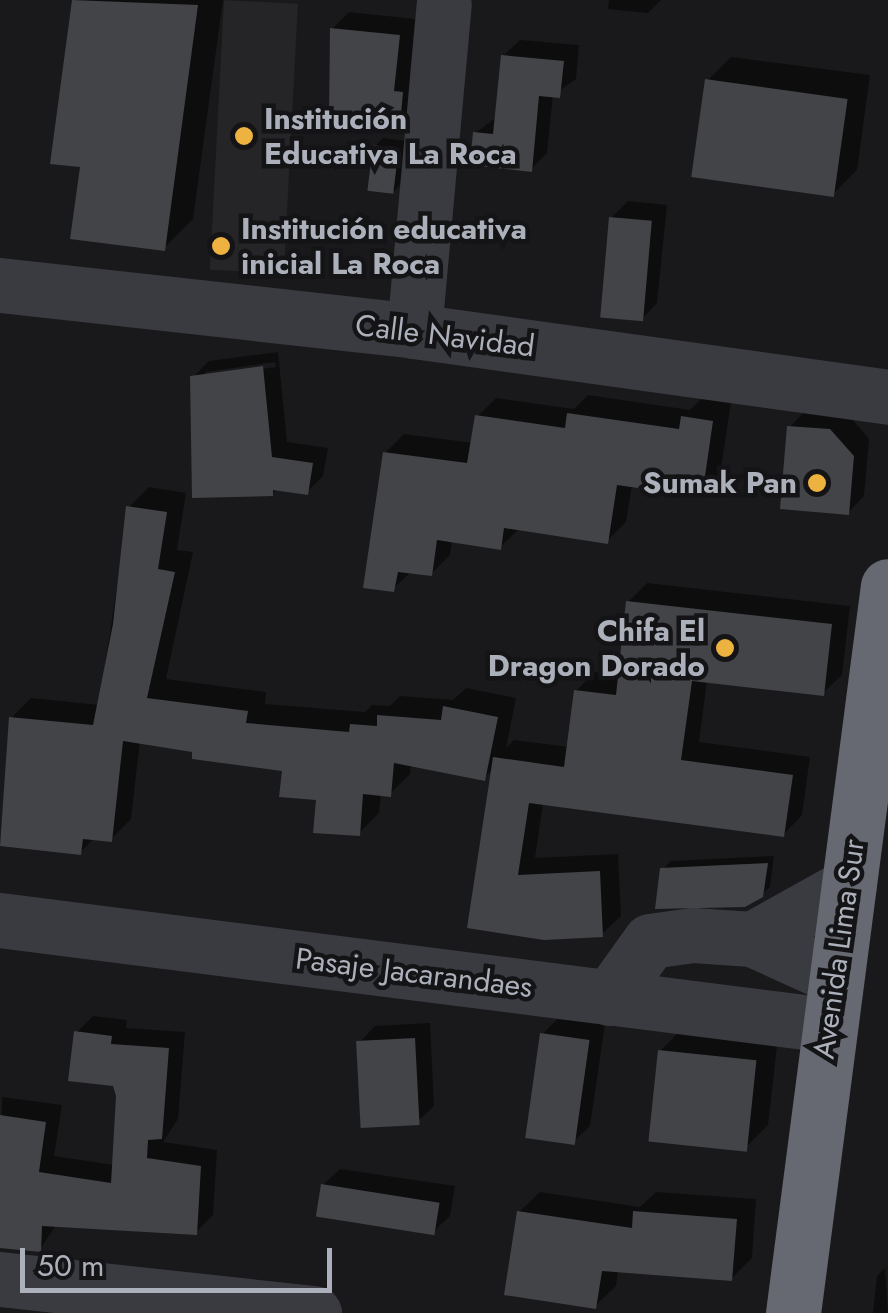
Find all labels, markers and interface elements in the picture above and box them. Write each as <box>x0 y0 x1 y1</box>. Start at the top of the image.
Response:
place label: Institución Educativa La Roca <box>264 101 517 172</box>
marker: Institución Educativa La Roca <box>233 125 255 147</box>
place label: Institución educativa inicial La Roca <box>241 211 527 282</box>
marker: Institución educativa inicial La Roca <box>210 235 232 257</box>
street label: Calle Navidad <box>353 307 537 365</box>
place label: Sumak Pan <box>643 465 797 501</box>
marker: Sumak Pan <box>806 472 828 494</box>
place label: Chifa El Dragon Dorado <box>488 613 705 684</box>
marker: Chifa El Dragon Dorado <box>714 637 736 659</box>
street label: Avenida Lima Sur <box>806 837 872 1061</box>
street label: Pasaje Jacarandaes <box>294 941 534 1005</box>
scale bar <box>25 1228 338 1290</box>
text: 50 m <box>37 1244 104 1287</box>

